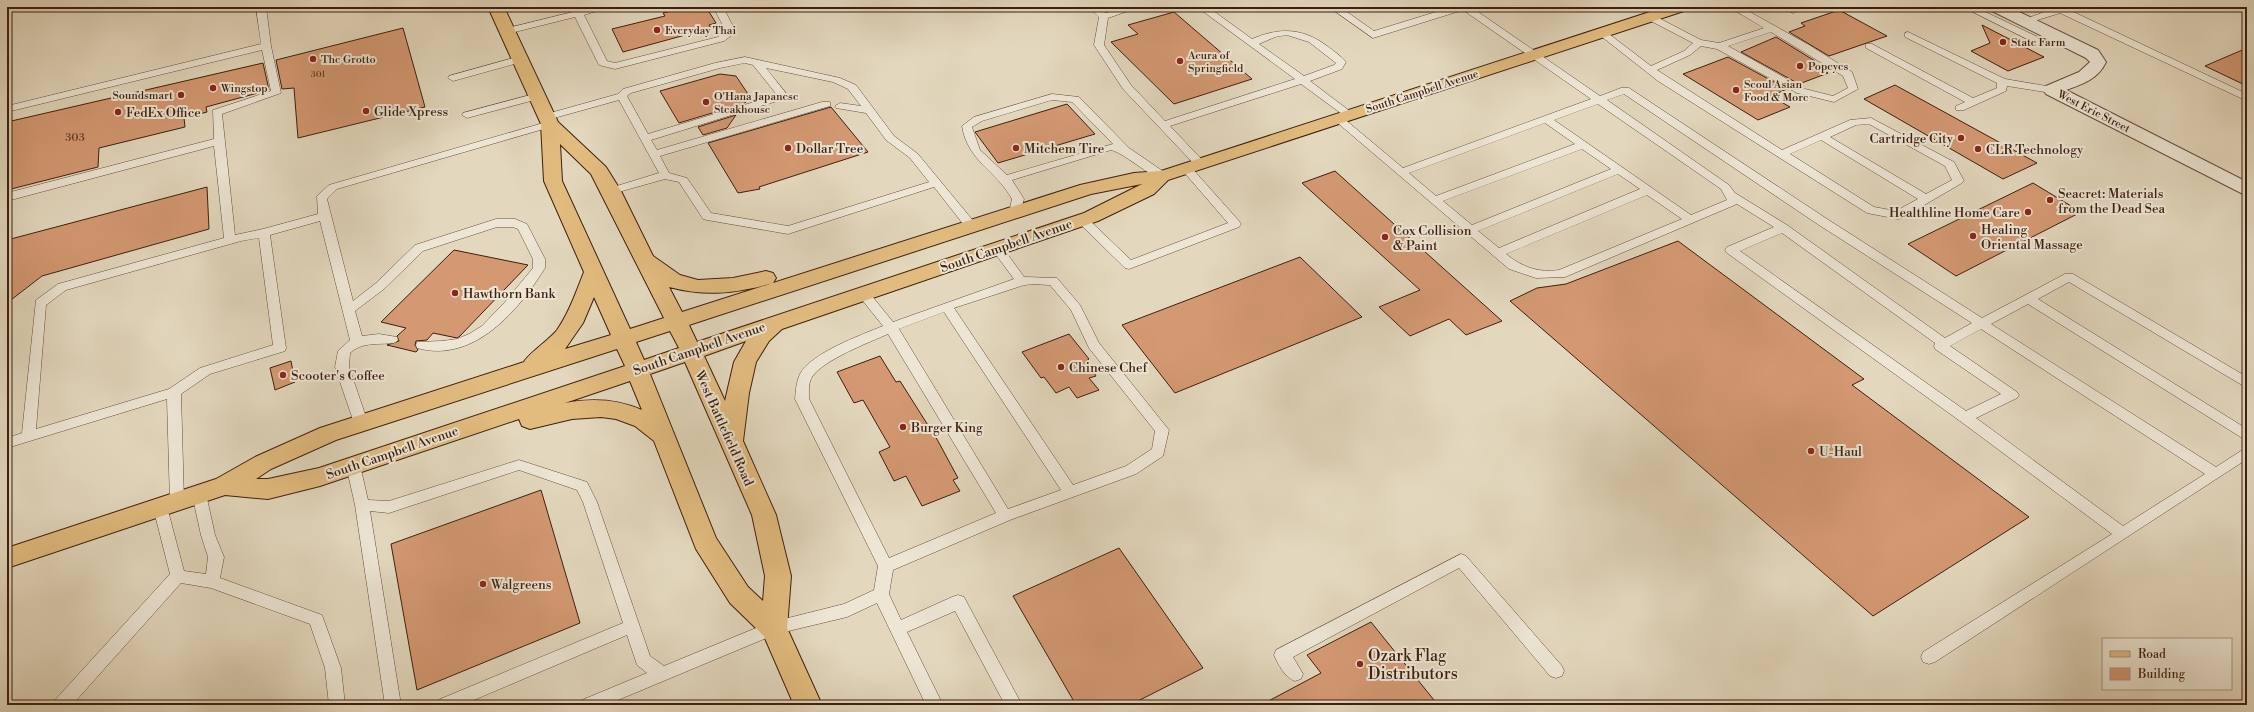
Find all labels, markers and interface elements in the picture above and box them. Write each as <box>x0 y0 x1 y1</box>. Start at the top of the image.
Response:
place label: Everyday Thai <box>665 24 736 38</box>
marker: Everyday Thai <box>652 25 662 35</box>
place label: State Farm <box>2011 36 2066 50</box>
marker: State Farm <box>1998 37 2008 47</box>
place label: Acura of Springfield <box>1187 49 1244 76</box>
place label: The Grotto <box>321 53 376 67</box>
marker: The Grotto <box>308 54 318 64</box>
marker: Acura of Springfield <box>1175 56 1185 66</box>
place label: Popeyes <box>1808 60 1849 74</box>
marker: Popeyes <box>1795 61 1805 71</box>
street label: South Campbell Avenue <box>1364 67 1481 117</box>
house number: 301 <box>311 69 325 80</box>
place label: Seoul Asian Food & More <box>1744 78 1809 105</box>
place label: Wingstop <box>220 82 268 96</box>
marker: Wingstop <box>208 83 218 93</box>
marker: Seoul Asian Food & More <box>1731 85 1741 95</box>
street label: West Erie Street <box>2054 87 2132 136</box>
place label: Soundsmart <box>112 89 173 103</box>
marker: Soundsmart <box>176 90 186 100</box>
place label: O'Hana Japanese Steakhouse <box>714 90 799 117</box>
marker: O'Hana Japanese Steakhouse <box>701 97 711 107</box>
place label: Glide Xpress <box>374 104 448 120</box>
place label: FedEx Office <box>126 105 201 121</box>
marker: Glide Xpress <box>361 106 371 116</box>
marker: FedEx Office <box>113 107 123 117</box>
house number: 303 <box>65 131 85 145</box>
place label: Cartridge City <box>1870 131 1954 147</box>
marker: Cartridge City <box>1956 133 1966 143</box>
place label: Dollar Tree <box>796 141 864 157</box>
place label: Mitchem Tire <box>1024 141 1105 157</box>
place label: CLR Technology <box>1986 142 2084 158</box>
marker: Dollar Tree <box>783 143 793 153</box>
marker: Mitchem Tire <box>1011 143 1021 153</box>
marker: CLR Technology <box>1973 144 1983 154</box>
place label: Seacret: Materials from the Dead Sea <box>2058 186 2166 217</box>
marker: Seacret: Materials from the Dead Sea <box>2045 195 2055 205</box>
place label: Healthline Home Care <box>1889 205 2020 221</box>
marker: Healthline Home Care <box>2023 207 2033 217</box>
street label: South Campbell Avenue <box>938 216 1075 276</box>
place label: Healing Oriental Massage <box>1981 222 2083 253</box>
place label: Cox Collision & Paint <box>1393 223 1472 254</box>
marker: Healing Oriental Massage <box>1968 231 1978 241</box>
marker: Cox Collision & Paint <box>1380 232 1390 242</box>
place label: Hawthorn Bank <box>463 286 556 302</box>
marker: Hawthorn Bank <box>450 288 460 298</box>
street label: South Campbell Avenue <box>631 319 768 379</box>
place label: Chinese Chef <box>1069 360 1148 376</box>
marker: Chinese Chef <box>1056 362 1066 372</box>
street label: West Battlefield Road <box>691 367 757 489</box>
place label: Scooter's Coffee <box>291 368 385 384</box>
marker: Scooter's Coffee <box>278 370 288 380</box>
place label: Burger King <box>910 420 983 436</box>
marker: Burger King <box>898 422 908 432</box>
street label: South Campbell Avenue <box>324 423 461 483</box>
place label: U-Haul <box>1819 444 1862 460</box>
marker: U-Haul <box>1806 446 1816 456</box>
place label: Walgreens <box>490 577 552 593</box>
marker: Walgreens <box>478 579 488 589</box>
legend <box>2102 638 2232 690</box>
place label: Ozark Flag Distributors <box>1368 646 1458 684</box>
text: Road <box>2138 647 2166 662</box>
marker: Ozark Flag Distributors <box>1355 659 1365 669</box>
text: Building <box>2137 667 2186 682</box>

